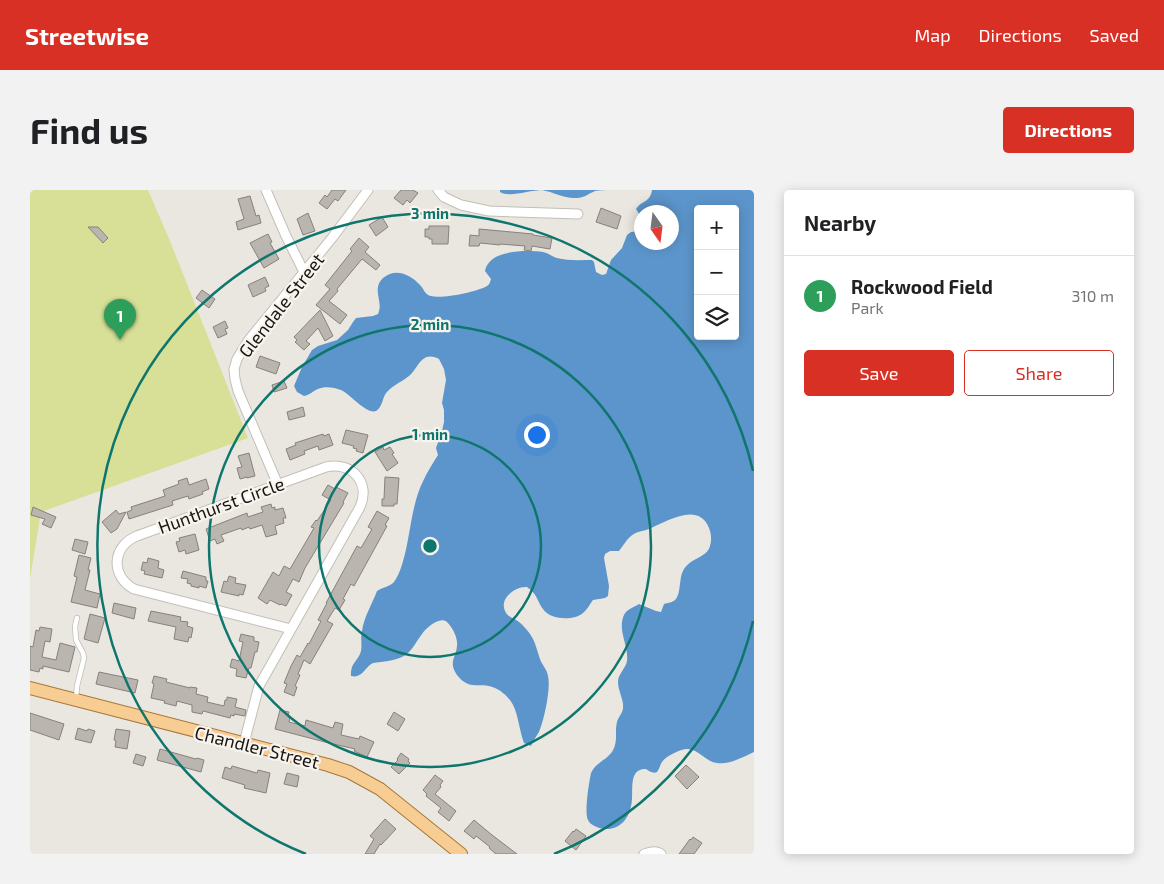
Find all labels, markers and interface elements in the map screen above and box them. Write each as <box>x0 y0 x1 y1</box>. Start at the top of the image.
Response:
text: Streetwise <box>25 21 149 50</box>
text: Map <box>914 24 951 46</box>
text: Directions <box>979 24 1062 46</box>
text: Saved <box>1090 24 1139 46</box>
button: Directions <box>1003 107 1134 153</box>
text: Find us <box>30 109 148 151</box>
text: 3 min <box>411 204 449 222</box>
north arrow <box>634 205 679 250</box>
map controls <box>694 205 739 340</box>
button: + <box>694 205 739 250</box>
text: Nearby <box>804 210 876 235</box>
street label: Glendale Street <box>234 248 329 361</box>
button: − <box>694 250 739 295</box>
text: Rockwood Field <box>851 275 993 298</box>
text: 1 <box>817 286 823 305</box>
text: 310 m <box>1072 286 1114 305</box>
button: layers <box>694 295 739 340</box>
text: Park <box>851 298 884 317</box>
pin: 1 <box>104 299 136 340</box>
text: 2 min <box>411 315 449 333</box>
button: Save <box>804 350 954 396</box>
button: Share <box>964 350 1114 396</box>
your location <box>524 422 550 448</box>
text: 1 min <box>412 425 448 443</box>
street label: Hunthurst Circle <box>155 472 287 538</box>
centre of rings <box>421 537 439 555</box>
street label: Chandler Street <box>193 721 322 773</box>

